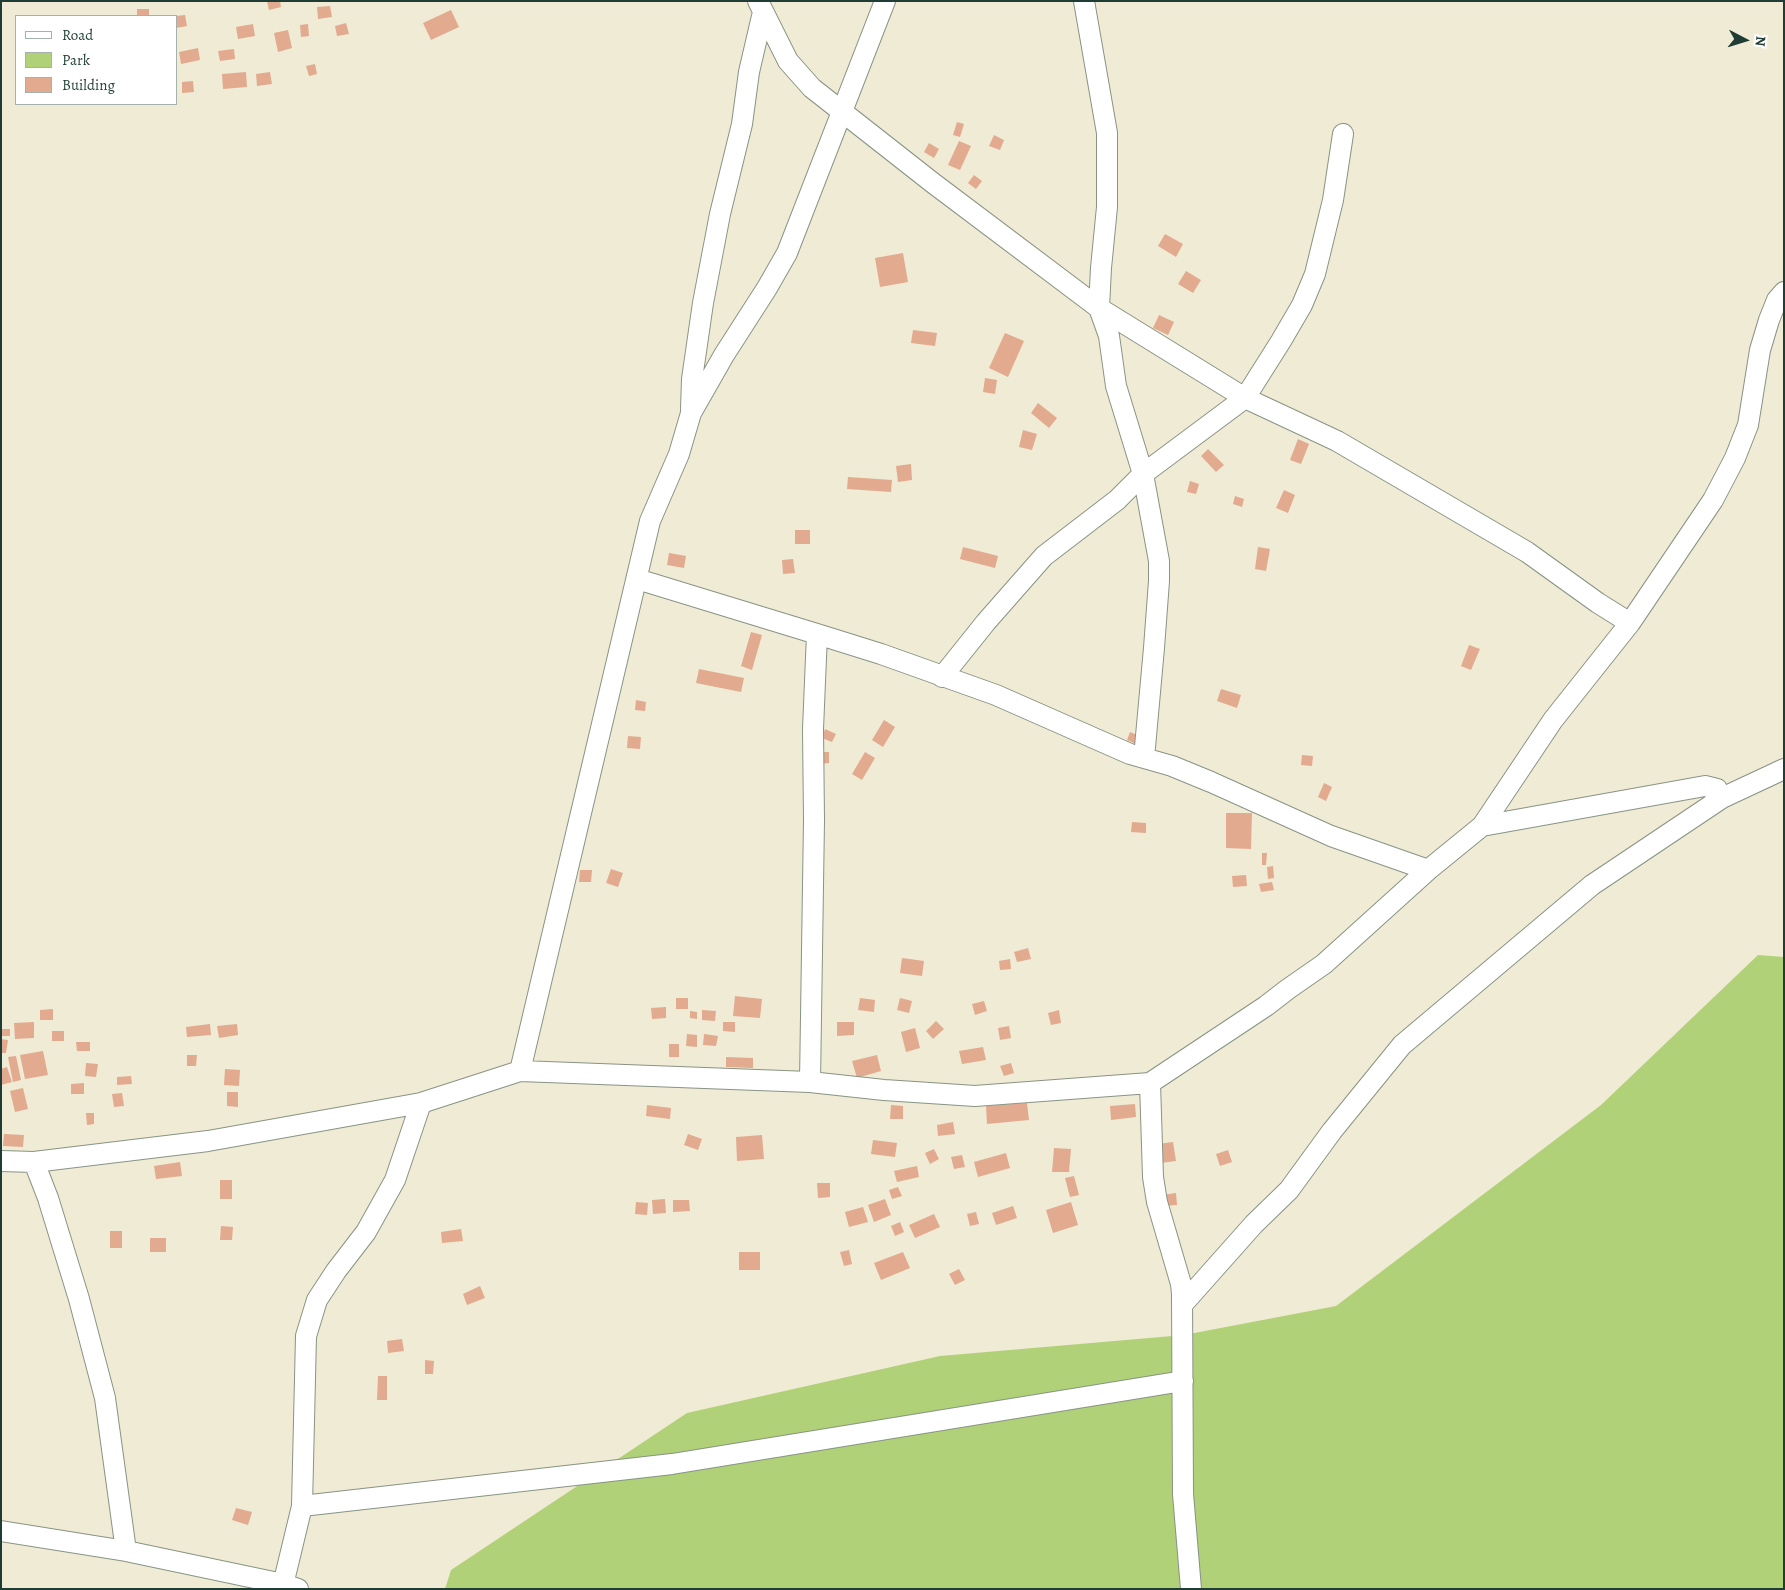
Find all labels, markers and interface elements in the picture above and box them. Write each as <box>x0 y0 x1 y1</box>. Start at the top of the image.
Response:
legend <box>15 15 178 105</box>
north arrow <box>1720 15 1770 65</box>
text: Road <box>62 25 93 45</box>
text: N <box>1751 35 1770 47</box>
text: Park <box>62 50 90 70</box>
text: Building <box>62 75 115 95</box>

